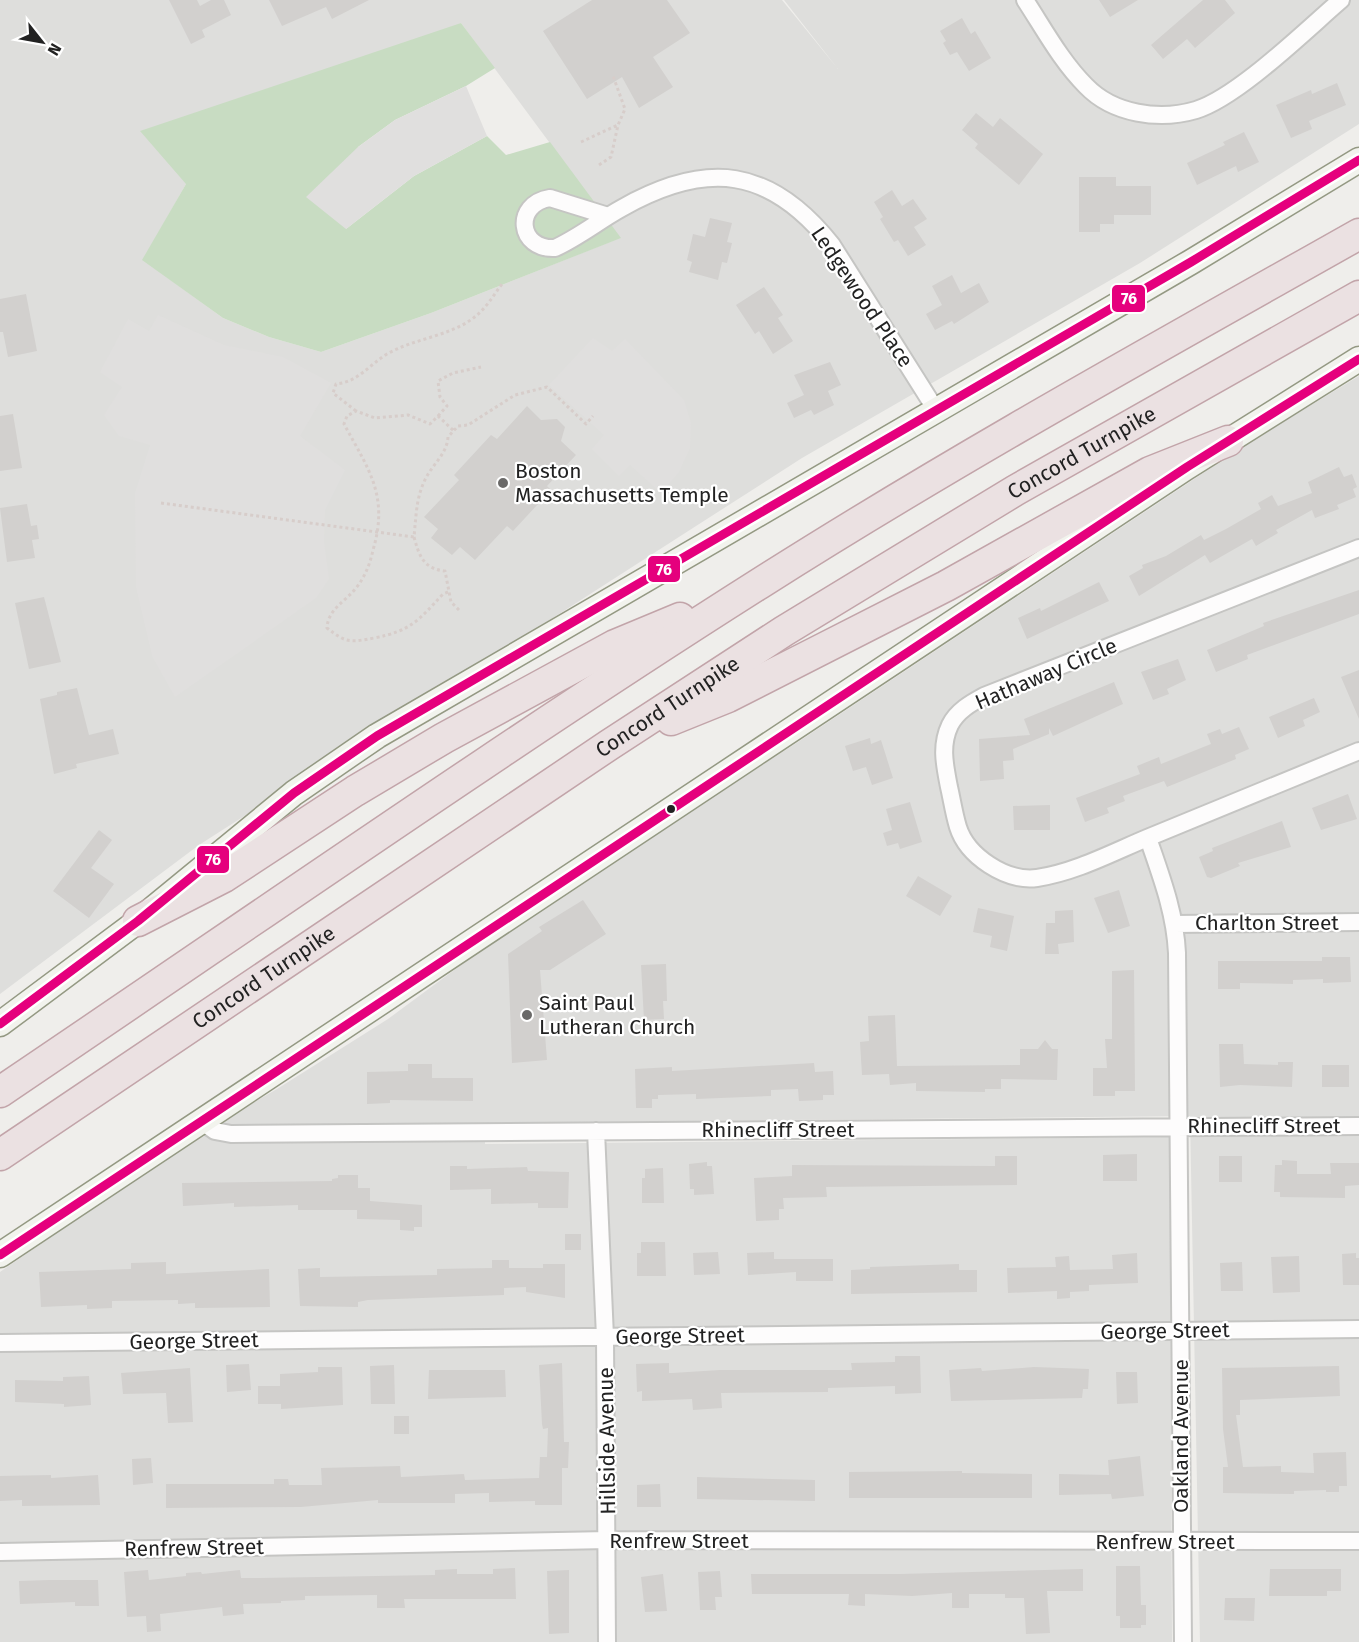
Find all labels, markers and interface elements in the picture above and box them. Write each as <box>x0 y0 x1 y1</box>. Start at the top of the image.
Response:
north arrow <box>12 12 72 72</box>
text: N <box>44 40 65 59</box>
street label: Ledgewood Place <box>805 222 919 372</box>
line badge: 76 <box>1111 284 1146 313</box>
text: 76 <box>1121 289 1137 308</box>
street label: Concord Turnpike <box>1003 401 1161 505</box>
place label: Boston Massachusetts Temple <box>515 458 729 508</box>
marker: Boston Massachusetts Temple <box>496 476 510 490</box>
line badge: 76 <box>647 555 681 583</box>
text: 76 <box>656 560 672 579</box>
street label: Hathaway Circle <box>971 632 1121 716</box>
street label: Concord Turnpike <box>591 651 744 763</box>
unlabelled marker <box>665 803 677 815</box>
line badge: 76 <box>196 845 230 874</box>
text: 76 <box>205 850 221 869</box>
street label: Charlton Street <box>1195 910 1339 936</box>
street label: Concord Turnpike <box>187 920 340 1035</box>
place label: Saint Paul Lutheran Church <box>539 990 695 1040</box>
marker: Saint Paul Lutheran Church <box>520 1008 534 1022</box>
street label: Rhinecliff Street <box>1187 1113 1341 1139</box>
street label: Rhinecliff Street <box>701 1117 855 1143</box>
street label: George Street <box>1100 1317 1230 1345</box>
street label: George Street <box>615 1322 745 1350</box>
street label: George Street <box>129 1327 259 1355</box>
street label: Oakland Avenue <box>1168 1359 1194 1513</box>
street label: Hillside Avenue <box>593 1367 621 1515</box>
street label: Renfrew Street <box>609 1528 749 1554</box>
street label: Renfrew Street <box>1095 1529 1235 1555</box>
street label: Renfrew Street <box>124 1534 264 1562</box>

